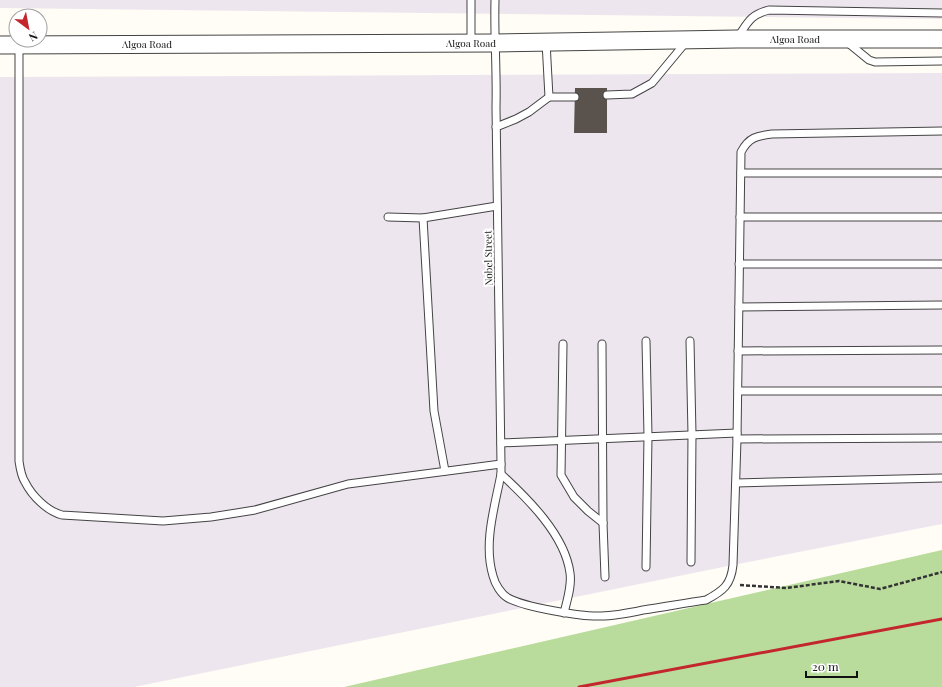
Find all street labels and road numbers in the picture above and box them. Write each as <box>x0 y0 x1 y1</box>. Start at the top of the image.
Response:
street label: Algoa Road <box>769 32 820 46</box>
street label: Algoa Road <box>445 36 496 50</box>
street label: Algoa Road <box>121 37 172 51</box>
street label: Nobel Street <box>481 230 495 286</box>

